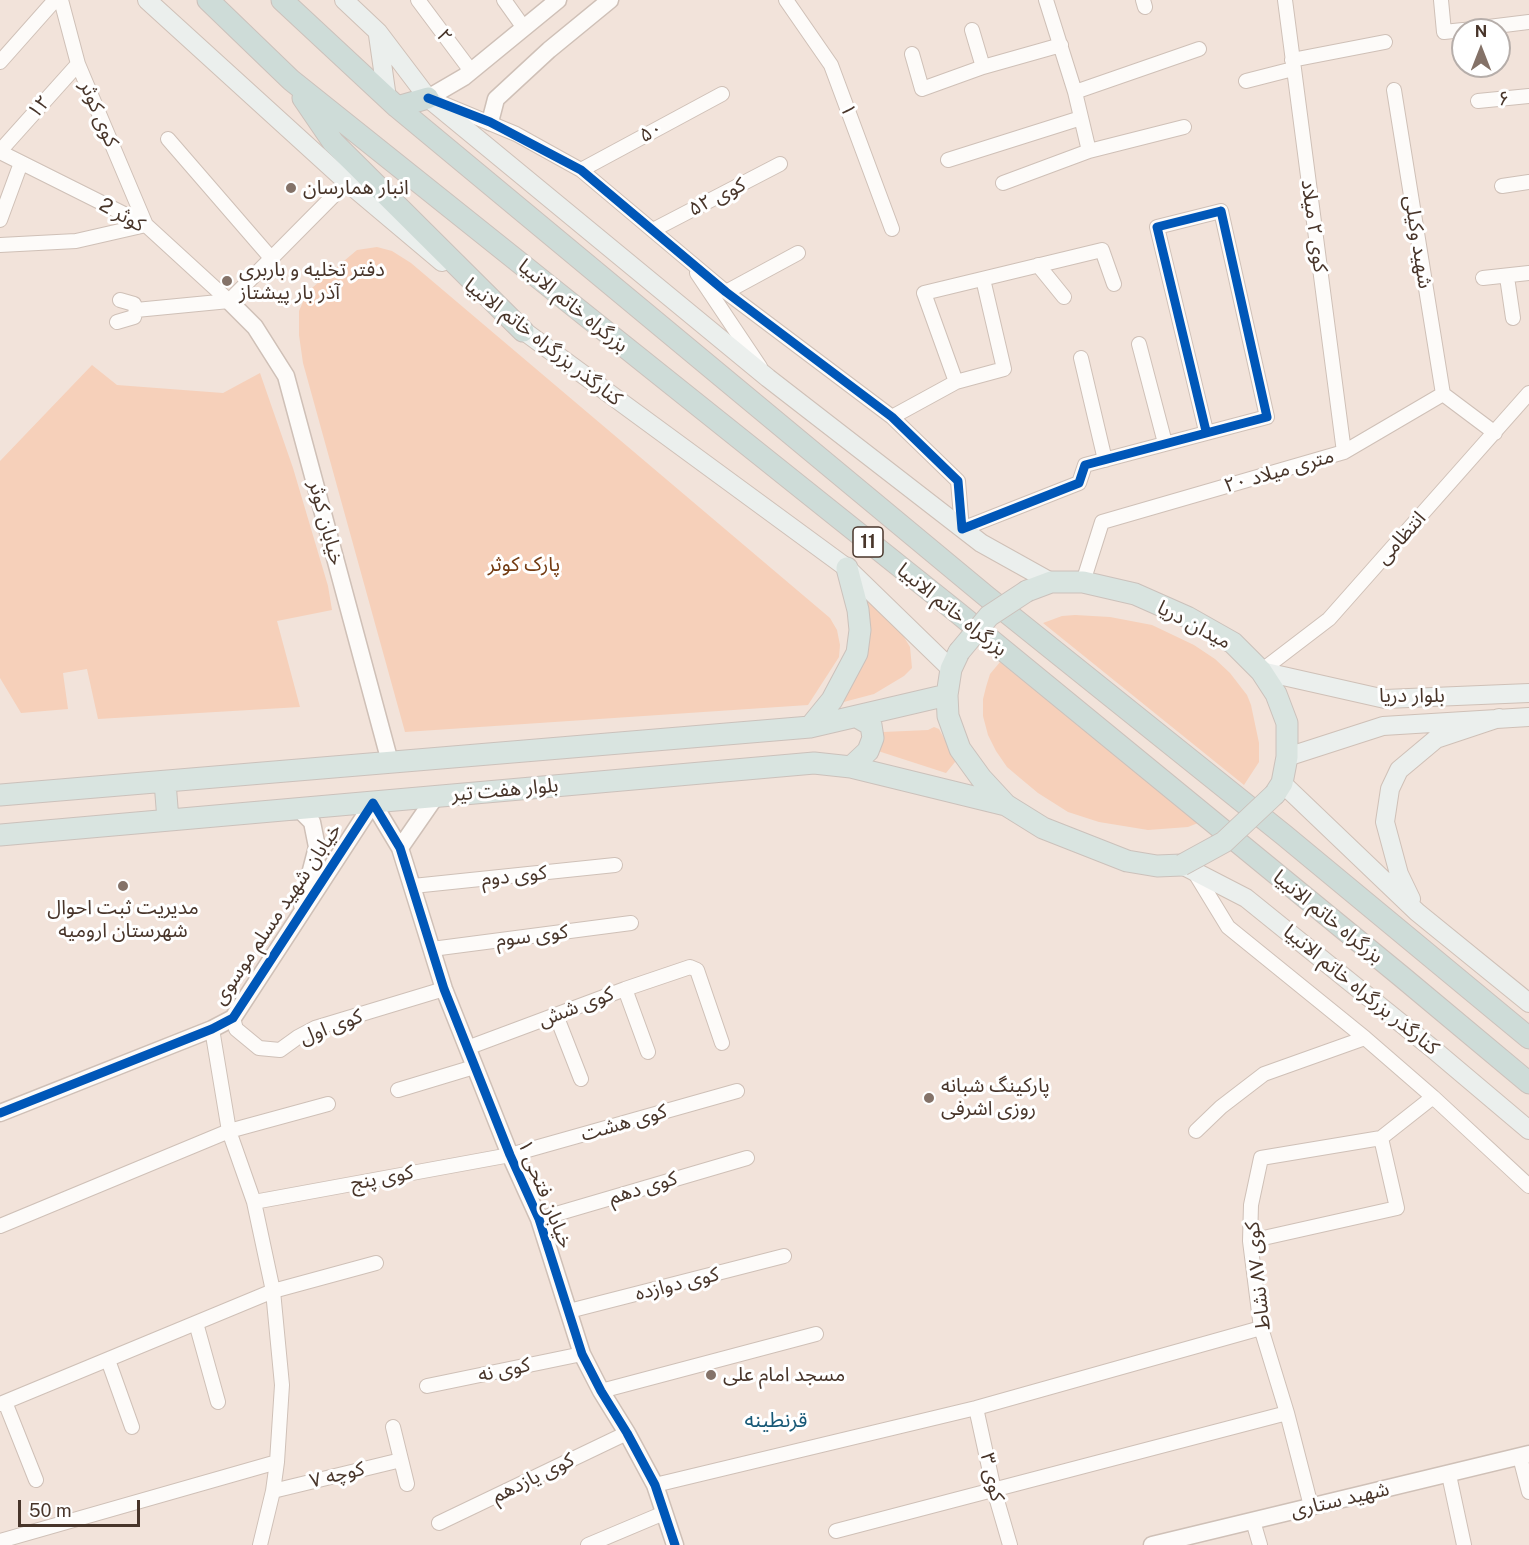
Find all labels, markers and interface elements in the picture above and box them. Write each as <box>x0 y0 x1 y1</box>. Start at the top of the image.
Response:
north arrow <box>1451 18 1511 78</box>
text: N <box>1475 22 1487 41</box>
street label: ۲ <box>431 24 457 48</box>
street label: کوی کوثر <box>74 77 124 151</box>
street label: ۶ <box>1497 87 1511 111</box>
street label: ۱۲ <box>22 90 56 124</box>
street label: ۱ <box>835 101 861 119</box>
street label: ۵۰ <box>635 116 667 148</box>
street label: کوی ۵۲ <box>685 173 749 221</box>
place label: انبار همارسان <box>303 176 409 200</box>
street label: کوی ۲ میلاد <box>1296 178 1332 274</box>
marker: انبار همارسان <box>284 181 298 195</box>
street label: کوثر 2 <box>95 193 149 237</box>
street label: شهید وکیلی <box>1399 194 1437 290</box>
street label: بزرگراه خاتم الانبیا <box>513 254 633 358</box>
place label: دفتر تخلیه و باربری آذر بار پیشتاز <box>239 258 385 305</box>
street label: کنارگذر بزرگراه خاتم الانبیا <box>459 273 627 411</box>
marker: دفتر تخلیه و باربری آذر بار پیشتاز <box>220 274 234 288</box>
street label: ۲۰ متری میلاد <box>1221 444 1337 498</box>
street label: خیابان کوثر <box>303 478 349 568</box>
street label: انتظامی <box>1371 507 1431 569</box>
road number: 11 <box>853 527 883 557</box>
park label: پارک کوثر <box>488 553 560 577</box>
street label: بزرگراه خاتم الانبیا <box>892 558 1012 662</box>
street label: میدان دریا <box>1153 596 1235 654</box>
street label: بلوار دریا <box>1379 684 1445 708</box>
street label: بلوار هفت تیر <box>451 773 559 807</box>
street label: خیابان شهید مسلم موسوی <box>207 819 347 1009</box>
street label: کوی دوم <box>480 861 548 891</box>
street label: بزرگراه خاتم الانبیا <box>1268 865 1388 969</box>
marker: مدیریت ثبت احوال شهرستان ارومیه <box>116 879 130 893</box>
place label: مدیریت ثبت احوال شهرستان ارومیه <box>47 896 199 943</box>
street label: کوی سوم <box>495 920 569 952</box>
street label: کنارگذر بزرگراه خاتم الانبیا <box>1278 920 1444 1060</box>
street label: کوی شش <box>535 982 617 1032</box>
street label: کوی اول <box>296 1004 366 1050</box>
place label: پارکینگ شبانه روزی اشرفی <box>941 1074 1050 1121</box>
marker: پارکینگ شبانه روزی اشرفی <box>922 1091 936 1105</box>
street label: کوی هشت <box>578 1099 670 1147</box>
street label: خیابان فتحی ۱ <box>512 1136 578 1252</box>
street label: کوی پنج <box>349 1160 415 1196</box>
street label: کوی دهم <box>606 1166 680 1210</box>
street label: کوی ۸۷ نشاط <box>1240 1220 1276 1332</box>
street label: کوی دوازده <box>633 1262 721 1306</box>
street label: کوی نه <box>476 1353 532 1387</box>
place label: مسجد امام علی <box>723 1363 845 1387</box>
marker: مسجد امام علی <box>704 1368 718 1382</box>
district label: قرنطینه <box>745 1408 807 1434</box>
street label: کوی یازدهم <box>488 1448 578 1508</box>
street label: کوی ۳ <box>975 1450 1009 1504</box>
street label: کوچه ۷ <box>307 1457 367 1493</box>
street label: شهید ستاری <box>1288 1477 1392 1523</box>
scale bar <box>21 1488 142 1526</box>
text: 50 m <box>29 1500 72 1521</box>

